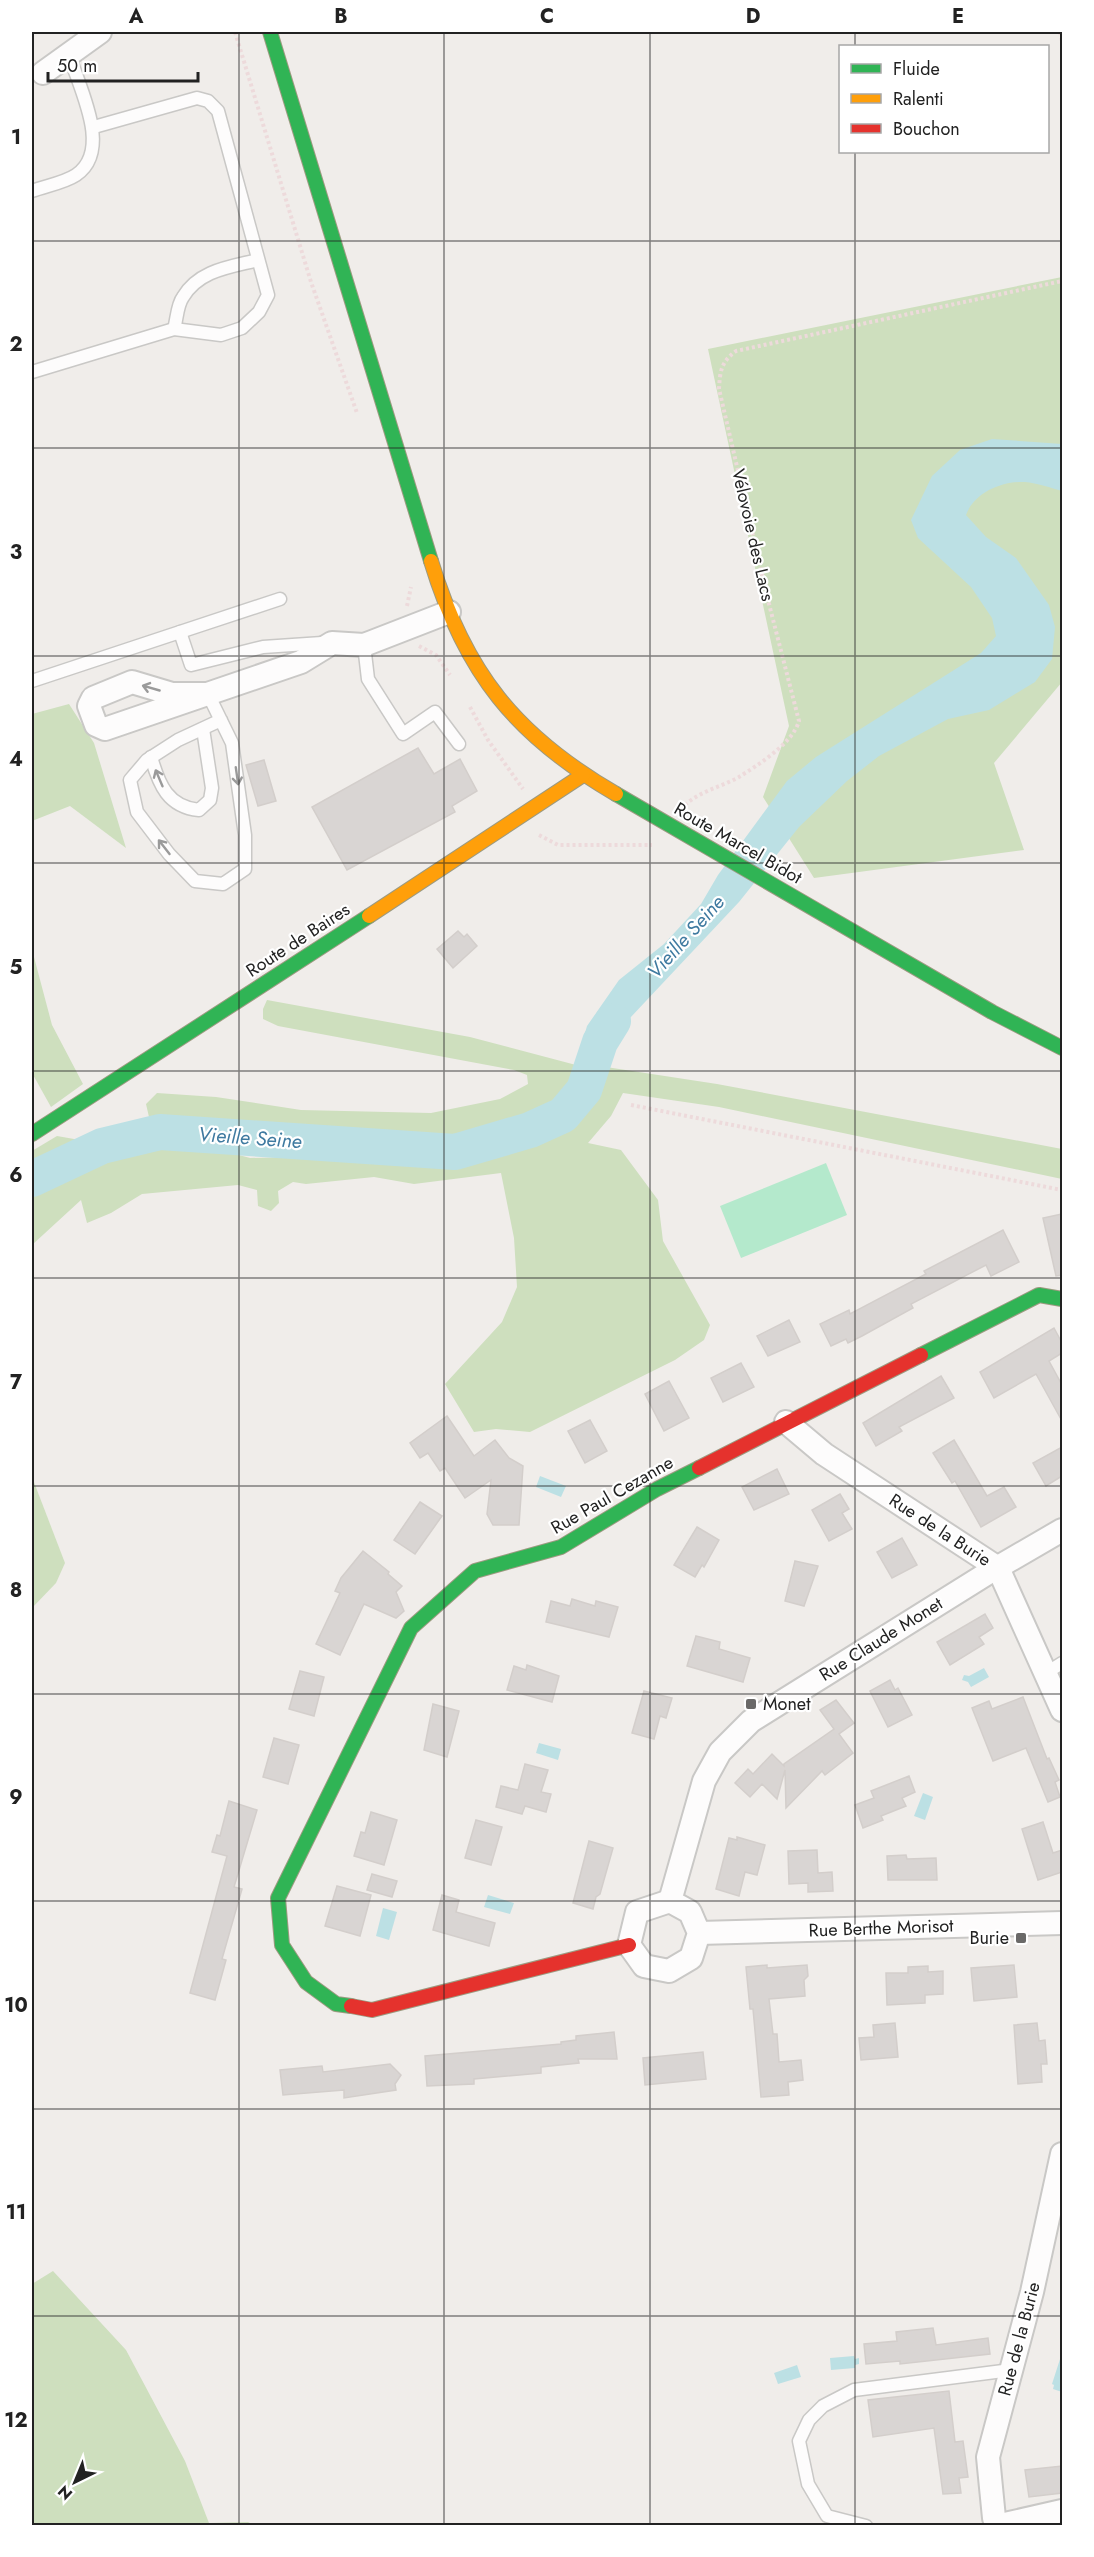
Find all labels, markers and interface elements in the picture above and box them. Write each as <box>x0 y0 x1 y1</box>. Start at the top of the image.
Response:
text: A <box>128 2 144 31</box>
text: B <box>334 2 348 31</box>
text: C <box>540 2 554 31</box>
text: D <box>746 2 760 31</box>
text: E <box>952 2 964 31</box>
scale bar <box>48 45 198 83</box>
legend <box>839 45 1049 153</box>
text: 50 m <box>57 53 97 79</box>
text: Fluide <box>893 56 940 82</box>
text: Ralenti <box>893 86 944 112</box>
text: Bouchon <box>893 116 960 142</box>
text: 1 <box>11 123 21 152</box>
text: 2 <box>9 330 23 359</box>
street label: Vélovoie des Lacs <box>725 466 781 604</box>
text: 3 <box>10 538 22 567</box>
one-way arrow <box>142 681 161 693</box>
text: 4 <box>9 745 23 774</box>
one-way arrow <box>231 766 242 786</box>
one-way arrow <box>153 770 164 788</box>
street label: Route Marcel Bidot <box>669 796 807 891</box>
one-way arrow <box>157 839 170 855</box>
water label: Vieille Seine <box>641 889 731 985</box>
street label: Route de Baires <box>241 897 355 983</box>
text: 5 <box>10 953 23 982</box>
water label: Vieille Seine <box>197 1120 303 1156</box>
text: 6 <box>9 1161 23 1190</box>
text: 7 <box>10 1368 23 1397</box>
street label: Rue Paul Cezanne <box>546 1449 678 1541</box>
street label: Rue de la Burie <box>884 1487 996 1573</box>
text: 8 <box>10 1576 22 1605</box>
street label: Rue Claude Monet <box>814 1590 948 1687</box>
place label: Monet <box>763 1691 811 1717</box>
marker: Monet <box>744 1697 758 1711</box>
text: 9 <box>9 1783 23 1812</box>
street label: Rue Berthe Morisot <box>808 1912 954 1944</box>
place label: Burie <box>969 1925 1009 1951</box>
marker: Burie <box>1014 1931 1028 1945</box>
text: 10 <box>4 1991 28 2020</box>
text: 11 <box>6 2198 26 2227</box>
street label: Rue de la Burie <box>991 2279 1047 2399</box>
text: 12 <box>4 2406 28 2435</box>
north arrow <box>45 2452 105 2512</box>
text: N <box>53 2480 78 2505</box>

